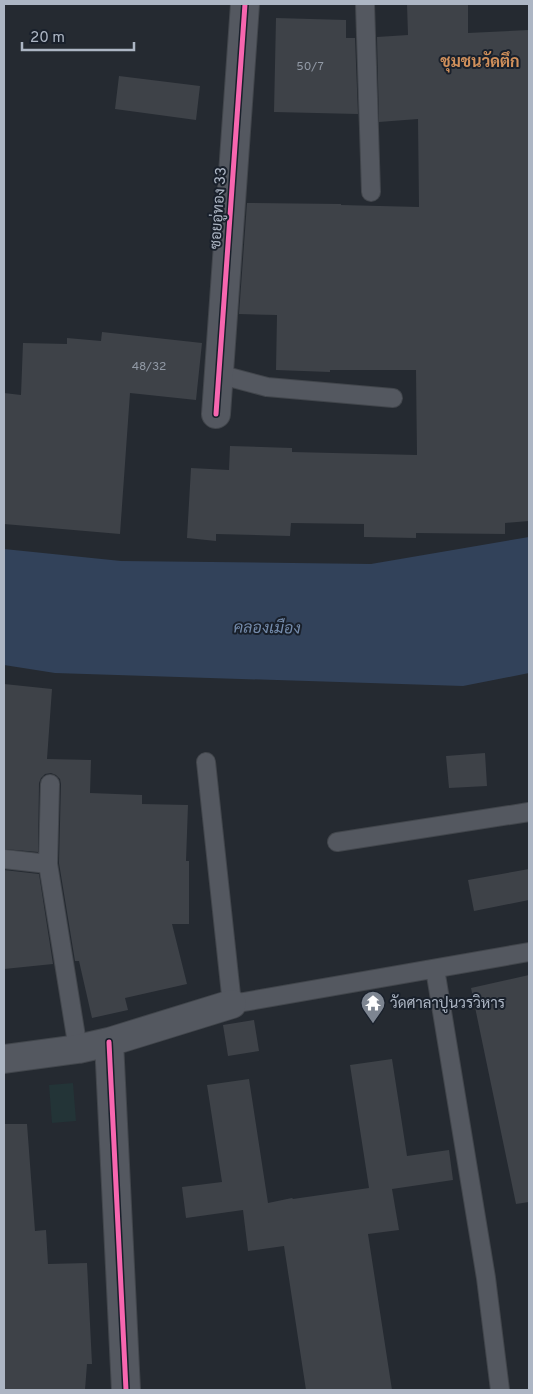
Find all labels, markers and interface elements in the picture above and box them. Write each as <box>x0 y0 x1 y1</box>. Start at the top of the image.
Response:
scale bar <box>22 20 135 52</box>
text: 20 m <box>30 29 65 48</box>
district label: ชุมชนวัดตึก <box>440 51 520 73</box>
house number: 50/7 <box>296 59 324 75</box>
street label: ซอยอู่ทอง 33 <box>205 166 232 250</box>
house number: 48/32 <box>132 359 166 375</box>
water label: คลองเมือง <box>233 615 301 640</box>
temple icon: วัดศาลาปูนวรวิหาร <box>360 990 386 1024</box>
place label: วัดศาลาปูนวรวิหาร <box>390 994 505 1014</box>

